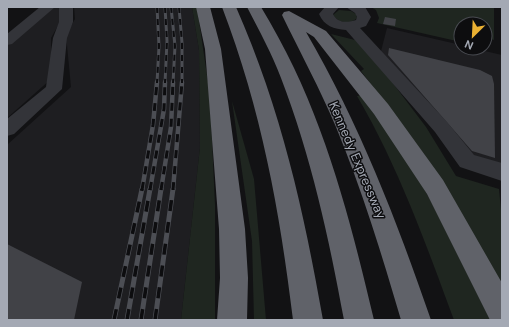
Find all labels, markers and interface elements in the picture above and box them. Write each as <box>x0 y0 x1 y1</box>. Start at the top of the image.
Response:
north arrow <box>453 16 493 56</box>
text: N <box>462 37 475 53</box>
street label: Kennedy Expressway <box>325 99 390 222</box>

